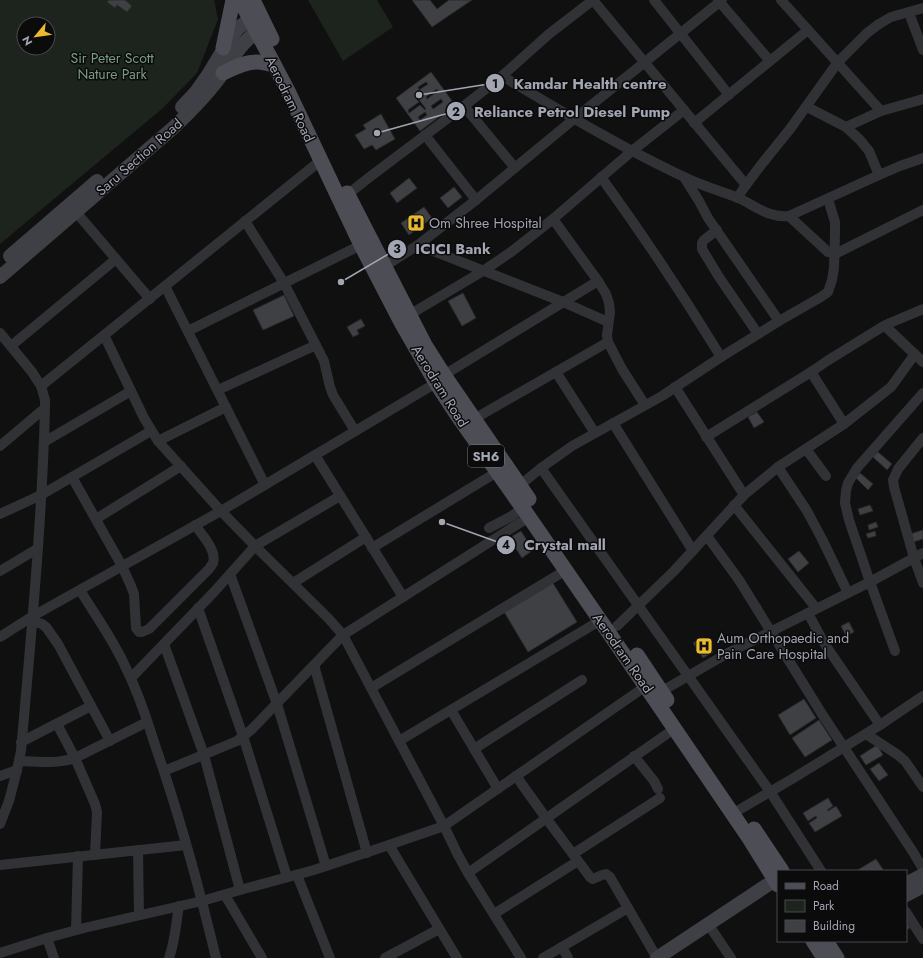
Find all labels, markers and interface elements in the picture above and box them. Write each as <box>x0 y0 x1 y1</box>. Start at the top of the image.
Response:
north arrow <box>16 16 56 56</box>
text: N <box>18 33 36 49</box>
park label: Sir Peter Scott Nature Park <box>70 48 154 84</box>
street label: Aerodram Road <box>261 53 319 145</box>
callout: Kamdar Health centre <box>485 70 674 97</box>
text: Kamdar Health centre <box>513 73 667 95</box>
text: 1 <box>492 75 498 93</box>
callout: Reliance Petrol Diesel Pump <box>446 98 678 125</box>
text: Reliance Petrol Diesel Pump <box>474 101 670 123</box>
text: 2 <box>452 103 460 121</box>
street label: Saru Section Road <box>91 114 187 200</box>
hospital icon: Om Shree Hospital <box>406 213 426 233</box>
place label: Om Shree Hospital <box>429 213 542 233</box>
callout: ICICI Bank <box>387 236 499 263</box>
text: ICICI Bank <box>415 238 491 260</box>
text: 3 <box>393 240 401 258</box>
street label: Aerodram Road <box>407 341 473 431</box>
road number: SH6 <box>468 445 504 467</box>
callout: Crystal mall <box>496 531 614 558</box>
text: Crystal mall <box>524 534 606 556</box>
text: 4 <box>502 536 510 554</box>
street label: Aerodram Road <box>588 609 658 697</box>
place label: Aum Orthopaedic and Pain Care Hospital <box>717 628 849 664</box>
hospital icon: Aum Orthopaedic and Pain Care Hospital <box>694 636 714 656</box>
legend <box>777 870 907 942</box>
text: Road <box>813 877 839 895</box>
text: Park <box>813 897 835 915</box>
text: Building <box>813 917 855 935</box>

